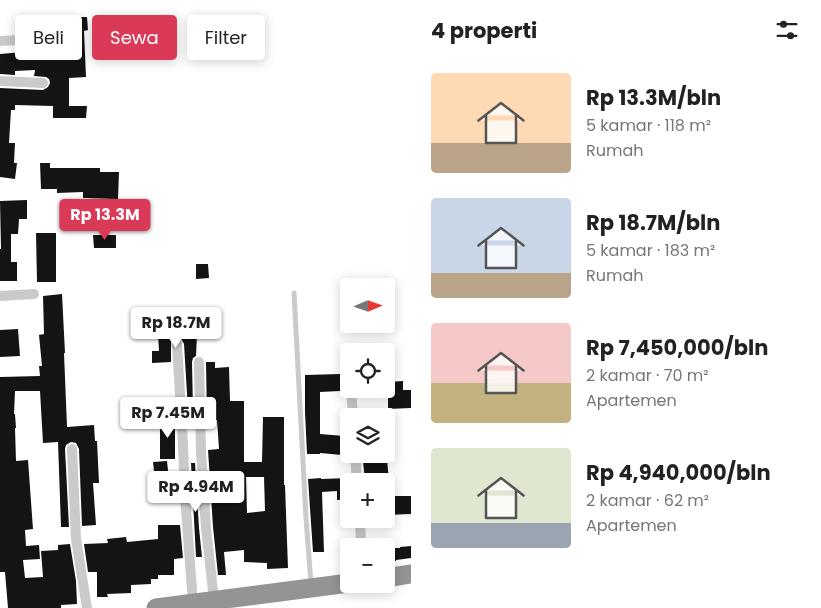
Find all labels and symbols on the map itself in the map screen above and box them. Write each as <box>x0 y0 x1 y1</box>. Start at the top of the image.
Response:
pin: Rp 13.3M <box>53 198 157 241</box>
north arrow <box>340 278 395 332</box>
pin: Rp 18.7M <box>124 306 228 349</box>
pin: Rp 7.45M <box>116 396 220 439</box>
pin: Rp 4.94M <box>144 470 248 513</box>

